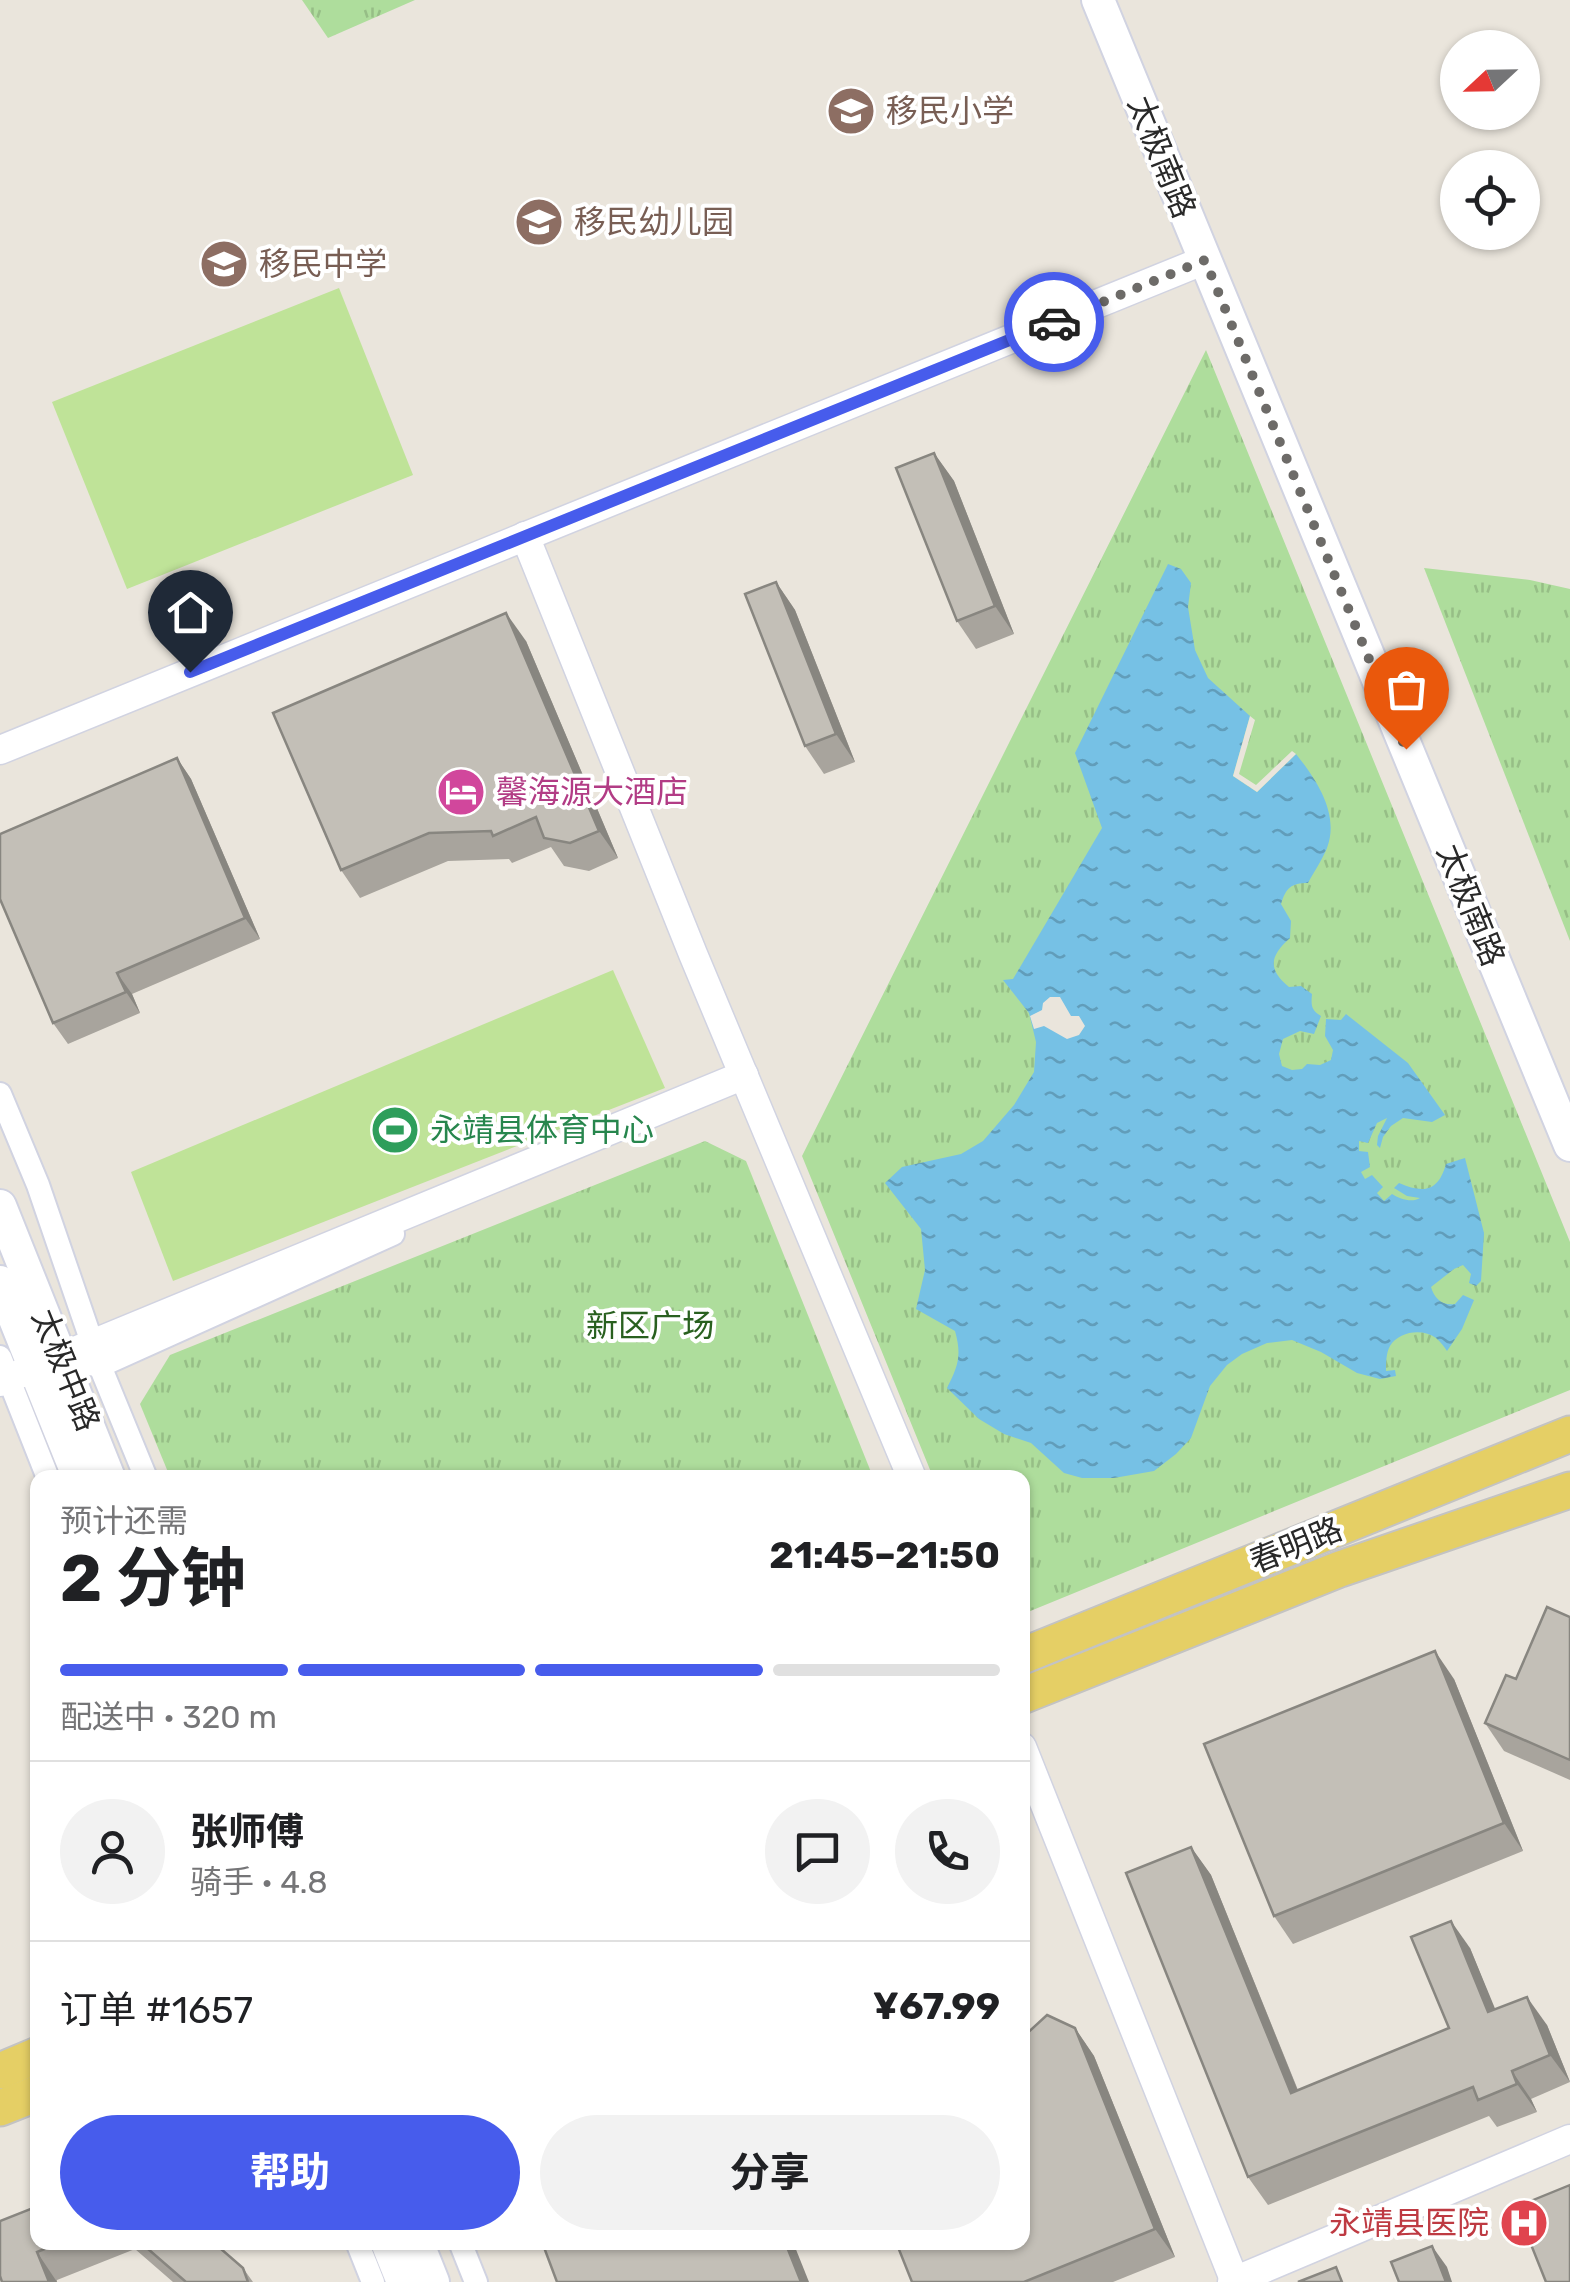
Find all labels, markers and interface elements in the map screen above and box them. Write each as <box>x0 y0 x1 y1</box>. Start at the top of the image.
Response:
north arrow <box>1440 30 1540 130</box>
map controls <box>1440 30 1540 250</box>
school or university icon: 移民小学 <box>825 85 877 137</box>
street label: 太极南路 <box>1120 91 1204 223</box>
place label: 移民小学 <box>886 92 1014 130</box>
button: locate <box>1440 150 1540 250</box>
school or university icon: 移民幼儿园 <box>513 196 565 248</box>
place label: 移民幼儿园 <box>574 203 734 241</box>
school or university icon: 移民中学 <box>198 238 250 290</box>
place label: 移民中学 <box>259 245 387 283</box>
courier <box>1004 272 1104 372</box>
icon: car <box>1027 295 1082 350</box>
pin <box>148 570 233 673</box>
icon: home <box>163 585 218 640</box>
pin <box>1364 647 1449 750</box>
icon: bag <box>1379 662 1434 717</box>
hotel icon: 馨海源大酒店 <box>435 766 487 818</box>
place label: 馨海源大酒店 <box>496 773 688 811</box>
street label: 太极南路 <box>1429 839 1513 971</box>
sports icon: 永靖县体育中心 <box>369 1104 421 1156</box>
place label: 永靖县体育中心 <box>430 1111 654 1149</box>
street label: 太极中路 <box>24 1304 108 1436</box>
park label: 新区广场 <box>586 1307 714 1345</box>
text: 预计还需 <box>60 1502 188 1540</box>
street label: 春明路 <box>1244 1509 1348 1581</box>
text: 21:45–21:50 <box>769 1532 1000 1578</box>
text: 2 分钟 <box>60 1540 246 1617</box>
text: 配送中 · 320 m <box>60 1698 277 1736</box>
button: person <box>60 1799 165 1904</box>
button: chat <box>765 1799 870 1904</box>
button: phone <box>895 1799 1000 1904</box>
text: 张师傅 <box>190 1809 304 1855</box>
text: 骑手 · 4.8 <box>190 1863 328 1901</box>
text: ¥67.99 <box>873 1983 1000 2029</box>
text: 订单 #1657 <box>60 1987 253 2033</box>
button: 帮助 <box>60 2115 520 2230</box>
button: 分享 <box>540 2115 1000 2230</box>
hospital icon: 永靖县医院 <box>1498 2197 1550 2249</box>
place label: 永靖县医院 <box>1329 2204 1489 2242</box>

